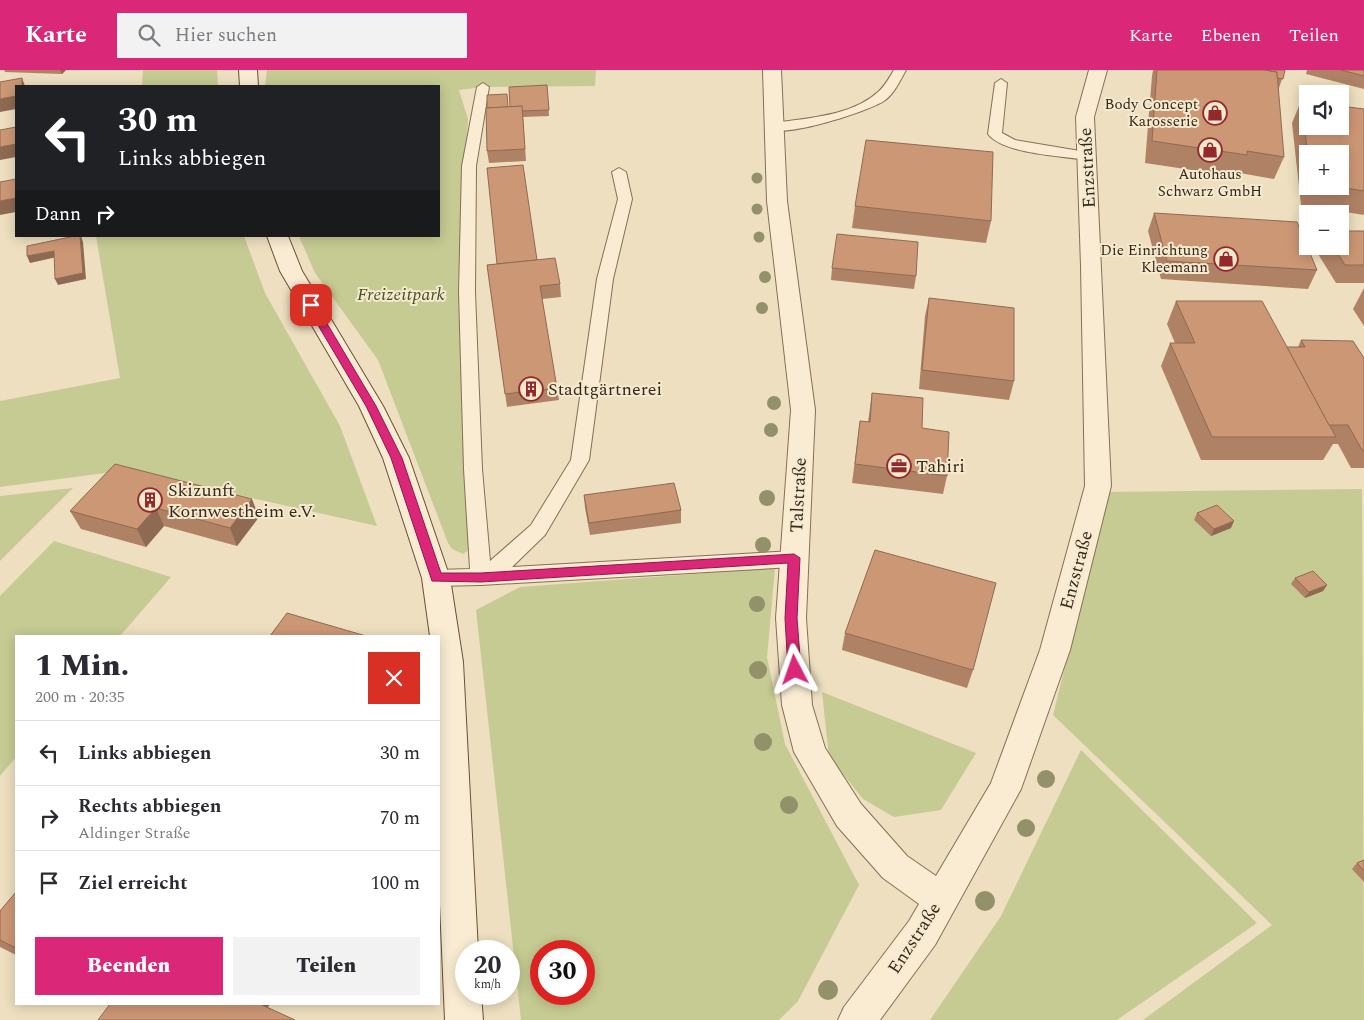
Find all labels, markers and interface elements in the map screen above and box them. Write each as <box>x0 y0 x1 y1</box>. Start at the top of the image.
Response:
search box <box>117 13 467 58</box>
text: Karte <box>25 17 87 53</box>
icon: search <box>135 21 163 49</box>
text: Hier suchen <box>175 21 277 50</box>
text: Karte <box>1129 22 1173 49</box>
text: Ebenen <box>1201 22 1261 49</box>
text: Teilen <box>1289 22 1339 49</box>
map controls <box>1299 85 1349 255</box>
button: sound <box>1299 85 1349 135</box>
place label: Body Concept Karosserie <box>1104 93 1198 133</box>
text: 30 m <box>118 94 198 147</box>
shop icon: Body Concept Karosserie <box>1202 100 1228 126</box>
icon: left <box>35 105 100 170</box>
street label: Enzstraße <box>1072 127 1103 209</box>
shop icon: Autohaus Schwarz GmbH <box>1197 137 1223 163</box>
text: Links abbiegen <box>118 142 266 175</box>
button: + <box>1299 145 1349 195</box>
place label: Autohaus Schwarz GmbH <box>1158 163 1262 203</box>
text: Dann <box>35 200 81 229</box>
icon: right <box>91 200 119 228</box>
button: − <box>1299 205 1349 255</box>
place label: Die Einrichtung Kleemann <box>1100 239 1208 279</box>
shop icon: Die Einrichtung Kleemann <box>1213 246 1239 272</box>
park label: Freizeitpark <box>357 281 446 308</box>
pin <box>290 284 332 326</box>
icon: arrive <box>297 291 325 319</box>
building icon: Stadtgärtnerei <box>518 376 544 402</box>
place label: Stadtgärtnerei <box>548 376 662 403</box>
office icon: Tahiri <box>886 453 912 479</box>
place label: Tahiri <box>916 453 965 480</box>
street label: Talstraße <box>783 457 814 533</box>
place label: Skizunft Kornwestheim e.V. <box>168 477 316 525</box>
building icon: Skizunft Kornwestheim e.V. <box>137 487 163 513</box>
street label: Enzstraße <box>1053 528 1100 613</box>
text: 1 Min. <box>35 643 129 689</box>
position arrow <box>768 643 820 695</box>
button: close <box>368 652 420 704</box>
text: 200 m · 20:35 <box>35 685 125 709</box>
icon: left <box>35 739 63 767</box>
text: Links abbiegen <box>78 739 212 768</box>
text: 30 m <box>380 739 420 768</box>
text: Rechts abbiegen <box>78 792 222 821</box>
icon: right <box>35 804 63 832</box>
text: 70 m <box>380 804 420 833</box>
text: Aldinger Straße <box>78 821 191 845</box>
icon: arrive <box>35 869 63 897</box>
text: Ziel erreicht <box>78 869 188 898</box>
text: 100 m <box>370 869 420 898</box>
street label: Enzstraße <box>881 897 948 979</box>
button: Beenden <box>35 937 223 995</box>
button: Teilen <box>233 937 420 995</box>
speed limit sign: 30 <box>530 940 595 1005</box>
text: 20 <box>473 947 502 985</box>
text: km/h <box>474 975 501 994</box>

